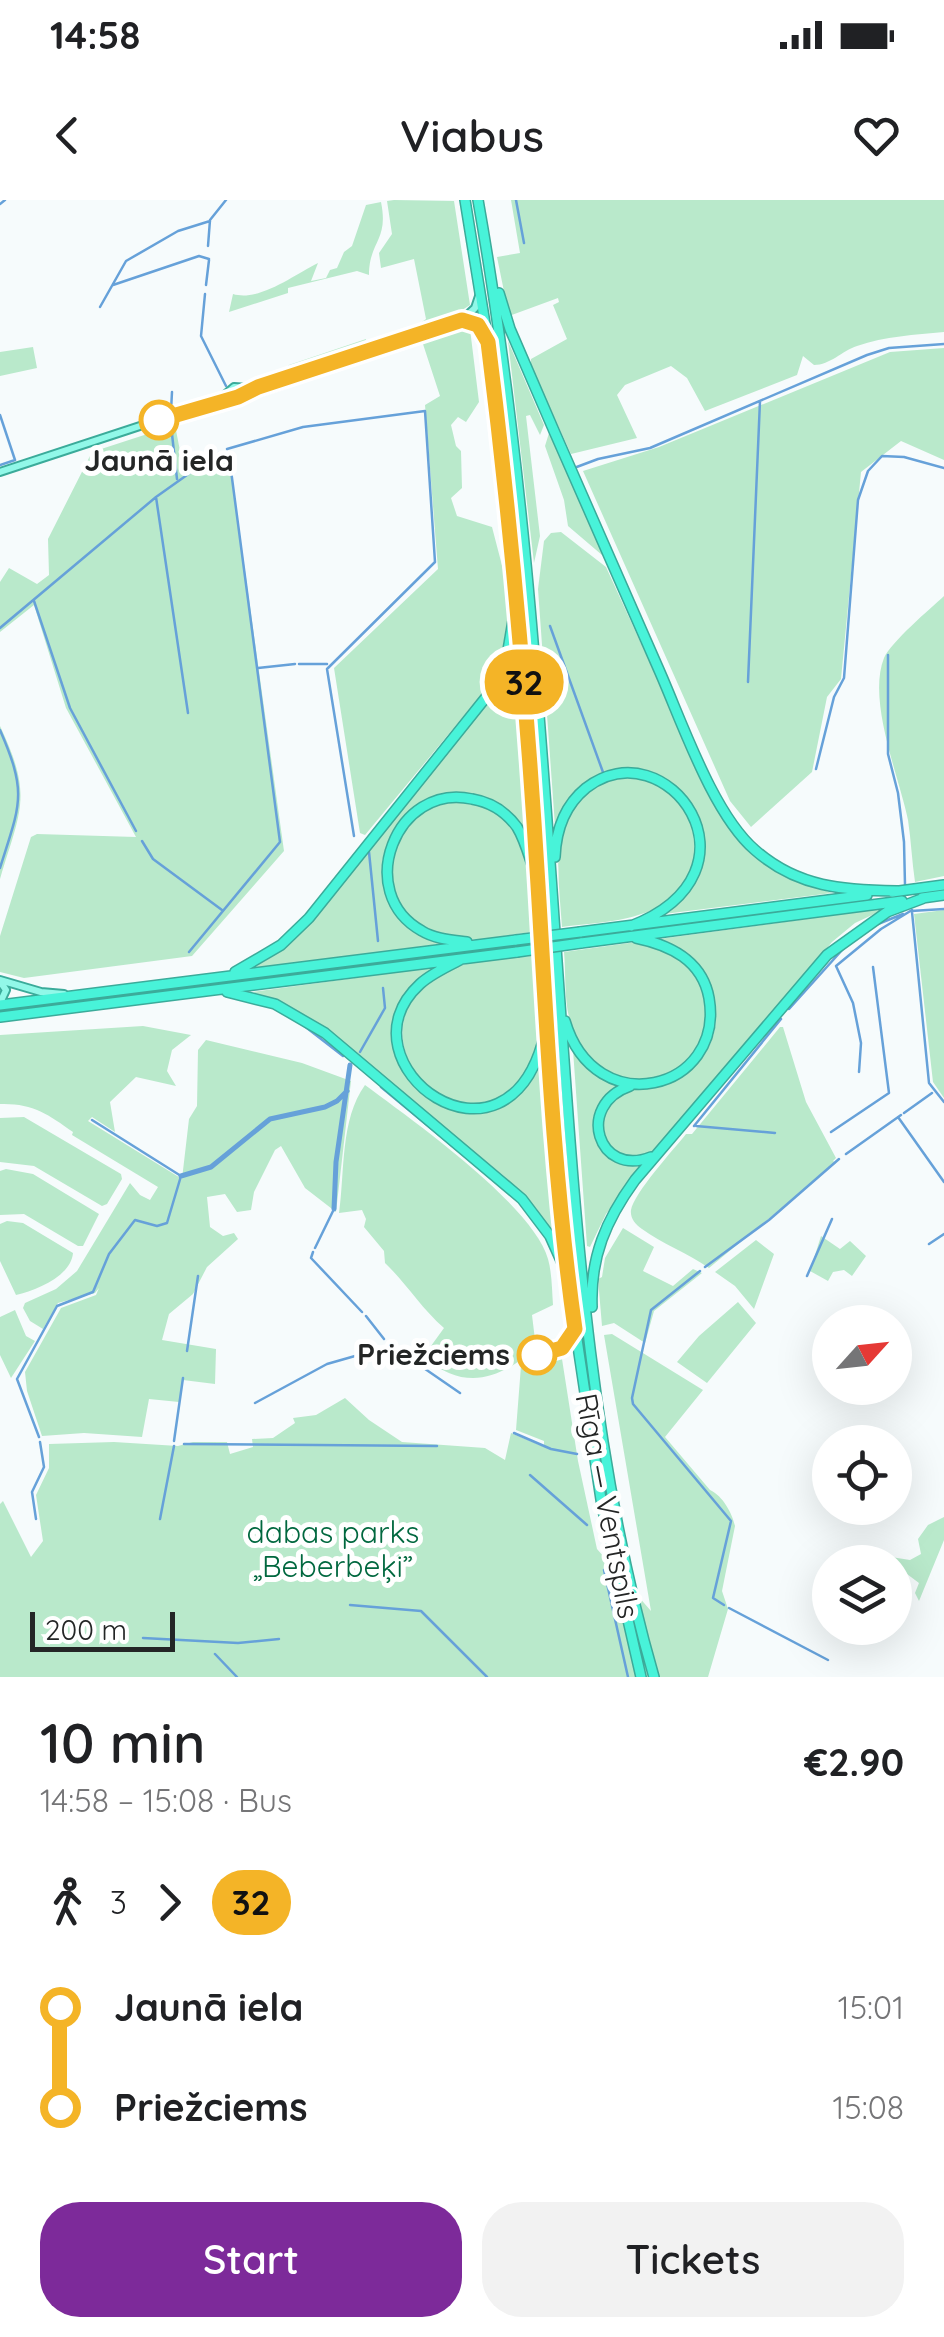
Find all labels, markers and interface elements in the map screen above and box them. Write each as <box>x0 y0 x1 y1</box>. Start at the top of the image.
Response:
text: 14:58 <box>50 11 140 59</box>
text: Viabus <box>400 107 544 163</box>
icon: back <box>40 108 95 163</box>
icon: heart <box>849 108 904 163</box>
marker: Jaunā iela <box>140 401 178 439</box>
place label: Jaunā iela <box>84 441 234 479</box>
line badge: 32 <box>479 650 569 714</box>
text: 32 <box>505 660 543 704</box>
north arrow <box>812 1305 912 1405</box>
map controls <box>812 1305 912 1645</box>
place label: Priežciems <box>357 1335 510 1373</box>
marker: Priežciems <box>518 1336 556 1374</box>
street label: Rīga — Ventspils <box>568 1390 648 1622</box>
button: locate <box>812 1425 912 1525</box>
park label: dabas parks „Beberbeķi” <box>247 1513 419 1585</box>
button: layers <box>812 1545 912 1645</box>
scale bar <box>30 1607 175 1652</box>
text: 200 m <box>45 1612 127 1647</box>
text: 10 min <box>40 1708 205 1777</box>
text: €2.90 <box>804 1738 904 1786</box>
text: 14:58 – 15:08 · Bus <box>40 1780 292 1820</box>
icon: walk <box>40 1875 95 1930</box>
icon: forward <box>142 1875 197 1930</box>
text: 32 <box>232 1880 271 1924</box>
text: 3 <box>110 1882 127 1922</box>
text: Jaunā iela <box>114 1983 303 2031</box>
text: 15:01 <box>838 1987 904 2027</box>
text: Priežciems <box>114 2083 308 2131</box>
text: 15:08 <box>832 2087 904 2127</box>
button: Start <box>40 2202 462 2317</box>
button: Tickets <box>482 2202 904 2317</box>

